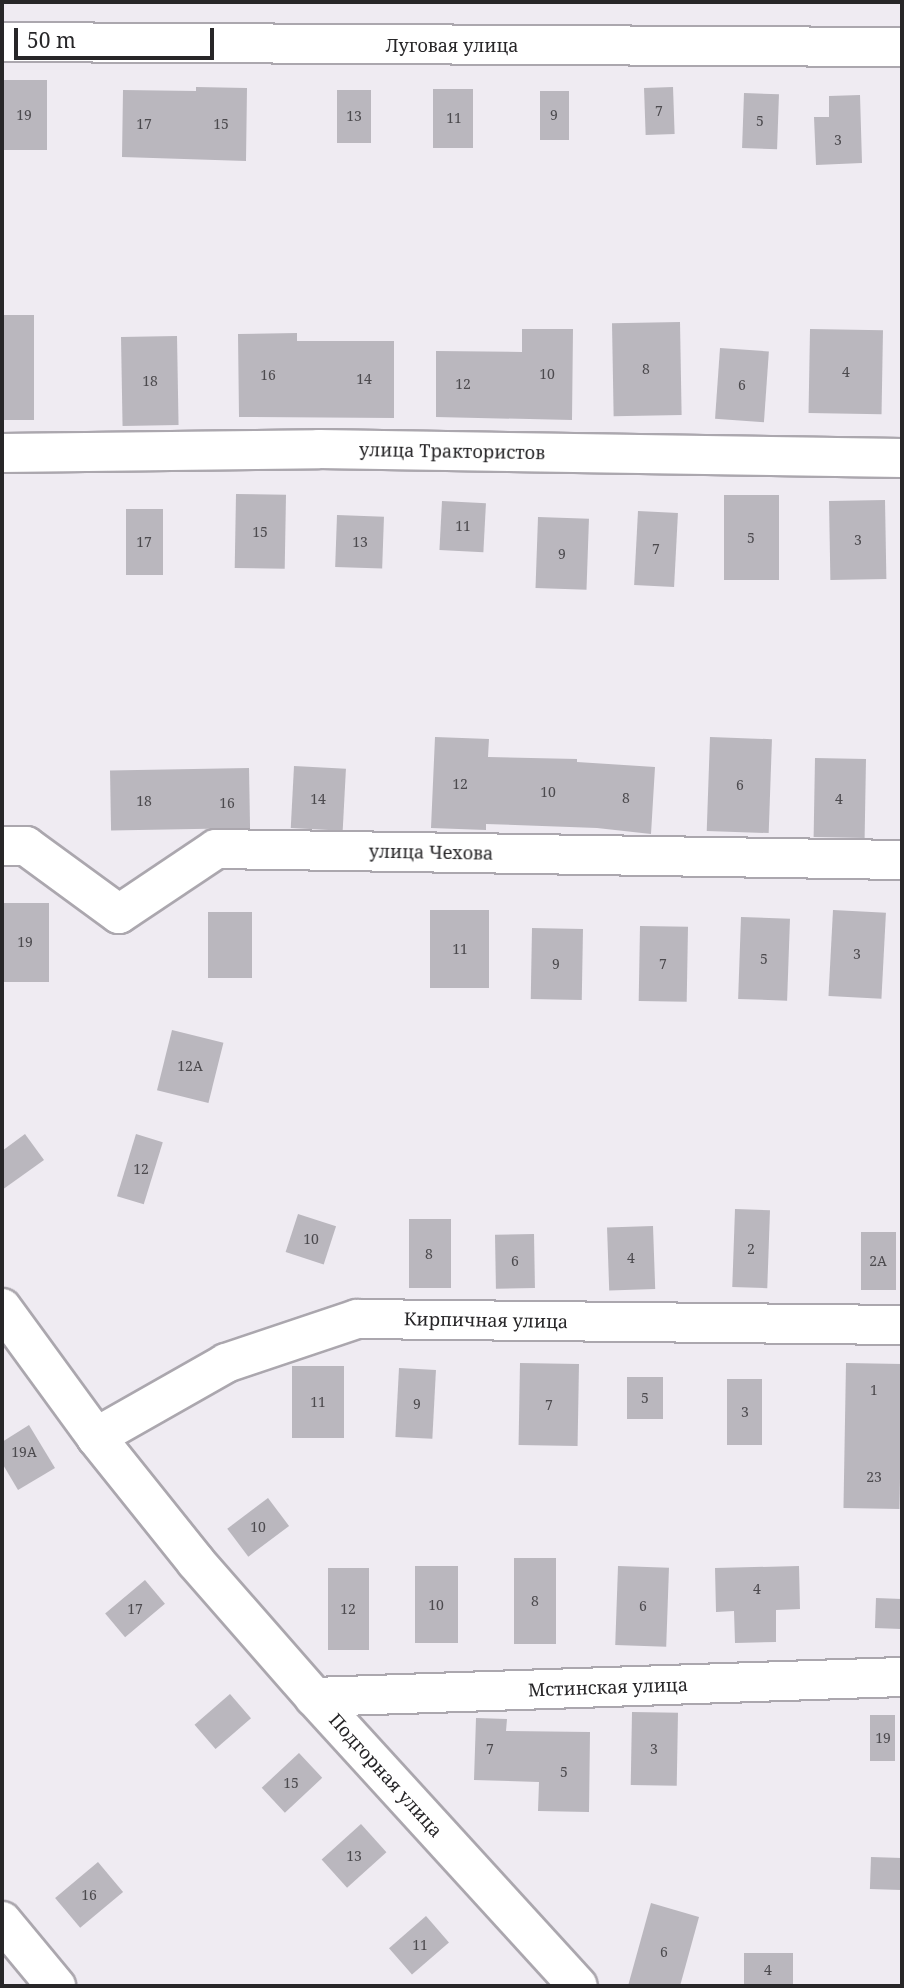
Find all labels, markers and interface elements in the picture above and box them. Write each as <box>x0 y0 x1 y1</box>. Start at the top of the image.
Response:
scale bar <box>18 14 217 58</box>
text: 50 m <box>27 26 76 54</box>
street label: Луговая улица <box>385 34 519 56</box>
house number: 7 <box>655 103 663 119</box>
house number: 19 <box>16 107 32 123</box>
house number: 9 <box>550 107 558 123</box>
house number: 13 <box>346 108 362 124</box>
house number: 11 <box>446 110 462 126</box>
house number: 5 <box>756 113 764 129</box>
house number: 17 <box>136 116 152 132</box>
house number: 15 <box>213 116 229 132</box>
house number: 3 <box>834 132 842 148</box>
house number: 8 <box>642 361 650 377</box>
house number: 4 <box>842 364 850 380</box>
house number: 10 <box>539 366 555 382</box>
house number: 16 <box>260 367 276 383</box>
house number: 14 <box>356 371 372 387</box>
house number: 18 <box>142 373 158 389</box>
house number: 12 <box>455 376 471 392</box>
house number: 6 <box>738 377 746 393</box>
street label: улица Трактористов <box>359 439 545 463</box>
house number: 11 <box>455 518 471 534</box>
house number: 15 <box>252 524 268 540</box>
house number: 5 <box>747 530 755 546</box>
house number: 3 <box>854 532 862 548</box>
house number: 17 <box>136 534 152 550</box>
house number: 13 <box>352 534 368 550</box>
house number: 7 <box>652 541 660 557</box>
house number: 9 <box>558 546 566 562</box>
house number: 12 <box>452 776 468 792</box>
house number: 6 <box>736 777 744 793</box>
house number: 10 <box>540 784 556 800</box>
house number: 8 <box>622 790 630 806</box>
house number: 14 <box>310 791 326 807</box>
house number: 4 <box>835 791 843 807</box>
house number: 18 <box>136 793 152 809</box>
house number: 16 <box>219 795 235 811</box>
street label: улица Чехова <box>369 840 493 864</box>
house number: 19 <box>17 934 33 950</box>
house number: 11 <box>452 941 468 957</box>
house number: 3 <box>853 946 861 962</box>
house number: 5 <box>760 951 768 967</box>
house number: 9 <box>552 956 560 972</box>
house number: 7 <box>659 956 667 972</box>
house number: 12А <box>177 1058 203 1074</box>
house number: 12 <box>133 1161 149 1177</box>
house number: 10 <box>303 1231 319 1247</box>
house number: 2 <box>747 1241 755 1257</box>
house number: 8 <box>425 1246 433 1262</box>
house number: 4 <box>627 1250 635 1266</box>
house number: 6 <box>511 1253 519 1269</box>
house number: 2А <box>869 1253 887 1269</box>
street label: Кирпичная улица <box>404 1308 568 1332</box>
house number: 1 <box>870 1382 878 1398</box>
house number: 5 <box>641 1390 649 1406</box>
house number: 11 <box>310 1394 326 1410</box>
house number: 9 <box>413 1396 421 1412</box>
house number: 7 <box>545 1397 553 1413</box>
house number: 3 <box>741 1404 749 1420</box>
house number: 19А <box>11 1444 37 1460</box>
house number: 23 <box>866 1469 882 1485</box>
house number: 10 <box>250 1519 266 1535</box>
house number: 4 <box>753 1581 761 1597</box>
house number: 8 <box>531 1593 539 1609</box>
house number: 10 <box>428 1597 444 1613</box>
house number: 6 <box>639 1598 647 1614</box>
house number: 17 <box>127 1601 143 1617</box>
house number: 12 <box>340 1601 356 1617</box>
street label: Мстинская улица <box>528 1673 688 1701</box>
street label: Подгорная улица <box>325 1709 447 1841</box>
house number: 19 <box>875 1730 891 1746</box>
house number: 7 <box>486 1741 494 1757</box>
house number: 3 <box>650 1741 658 1757</box>
house number: 5 <box>560 1764 568 1780</box>
house number: 15 <box>283 1775 299 1791</box>
house number: 13 <box>346 1848 362 1864</box>
house number: 16 <box>81 1887 97 1903</box>
house number: 11 <box>412 1937 428 1953</box>
house number: 6 <box>660 1944 668 1960</box>
house number: 4 <box>764 1962 772 1978</box>

